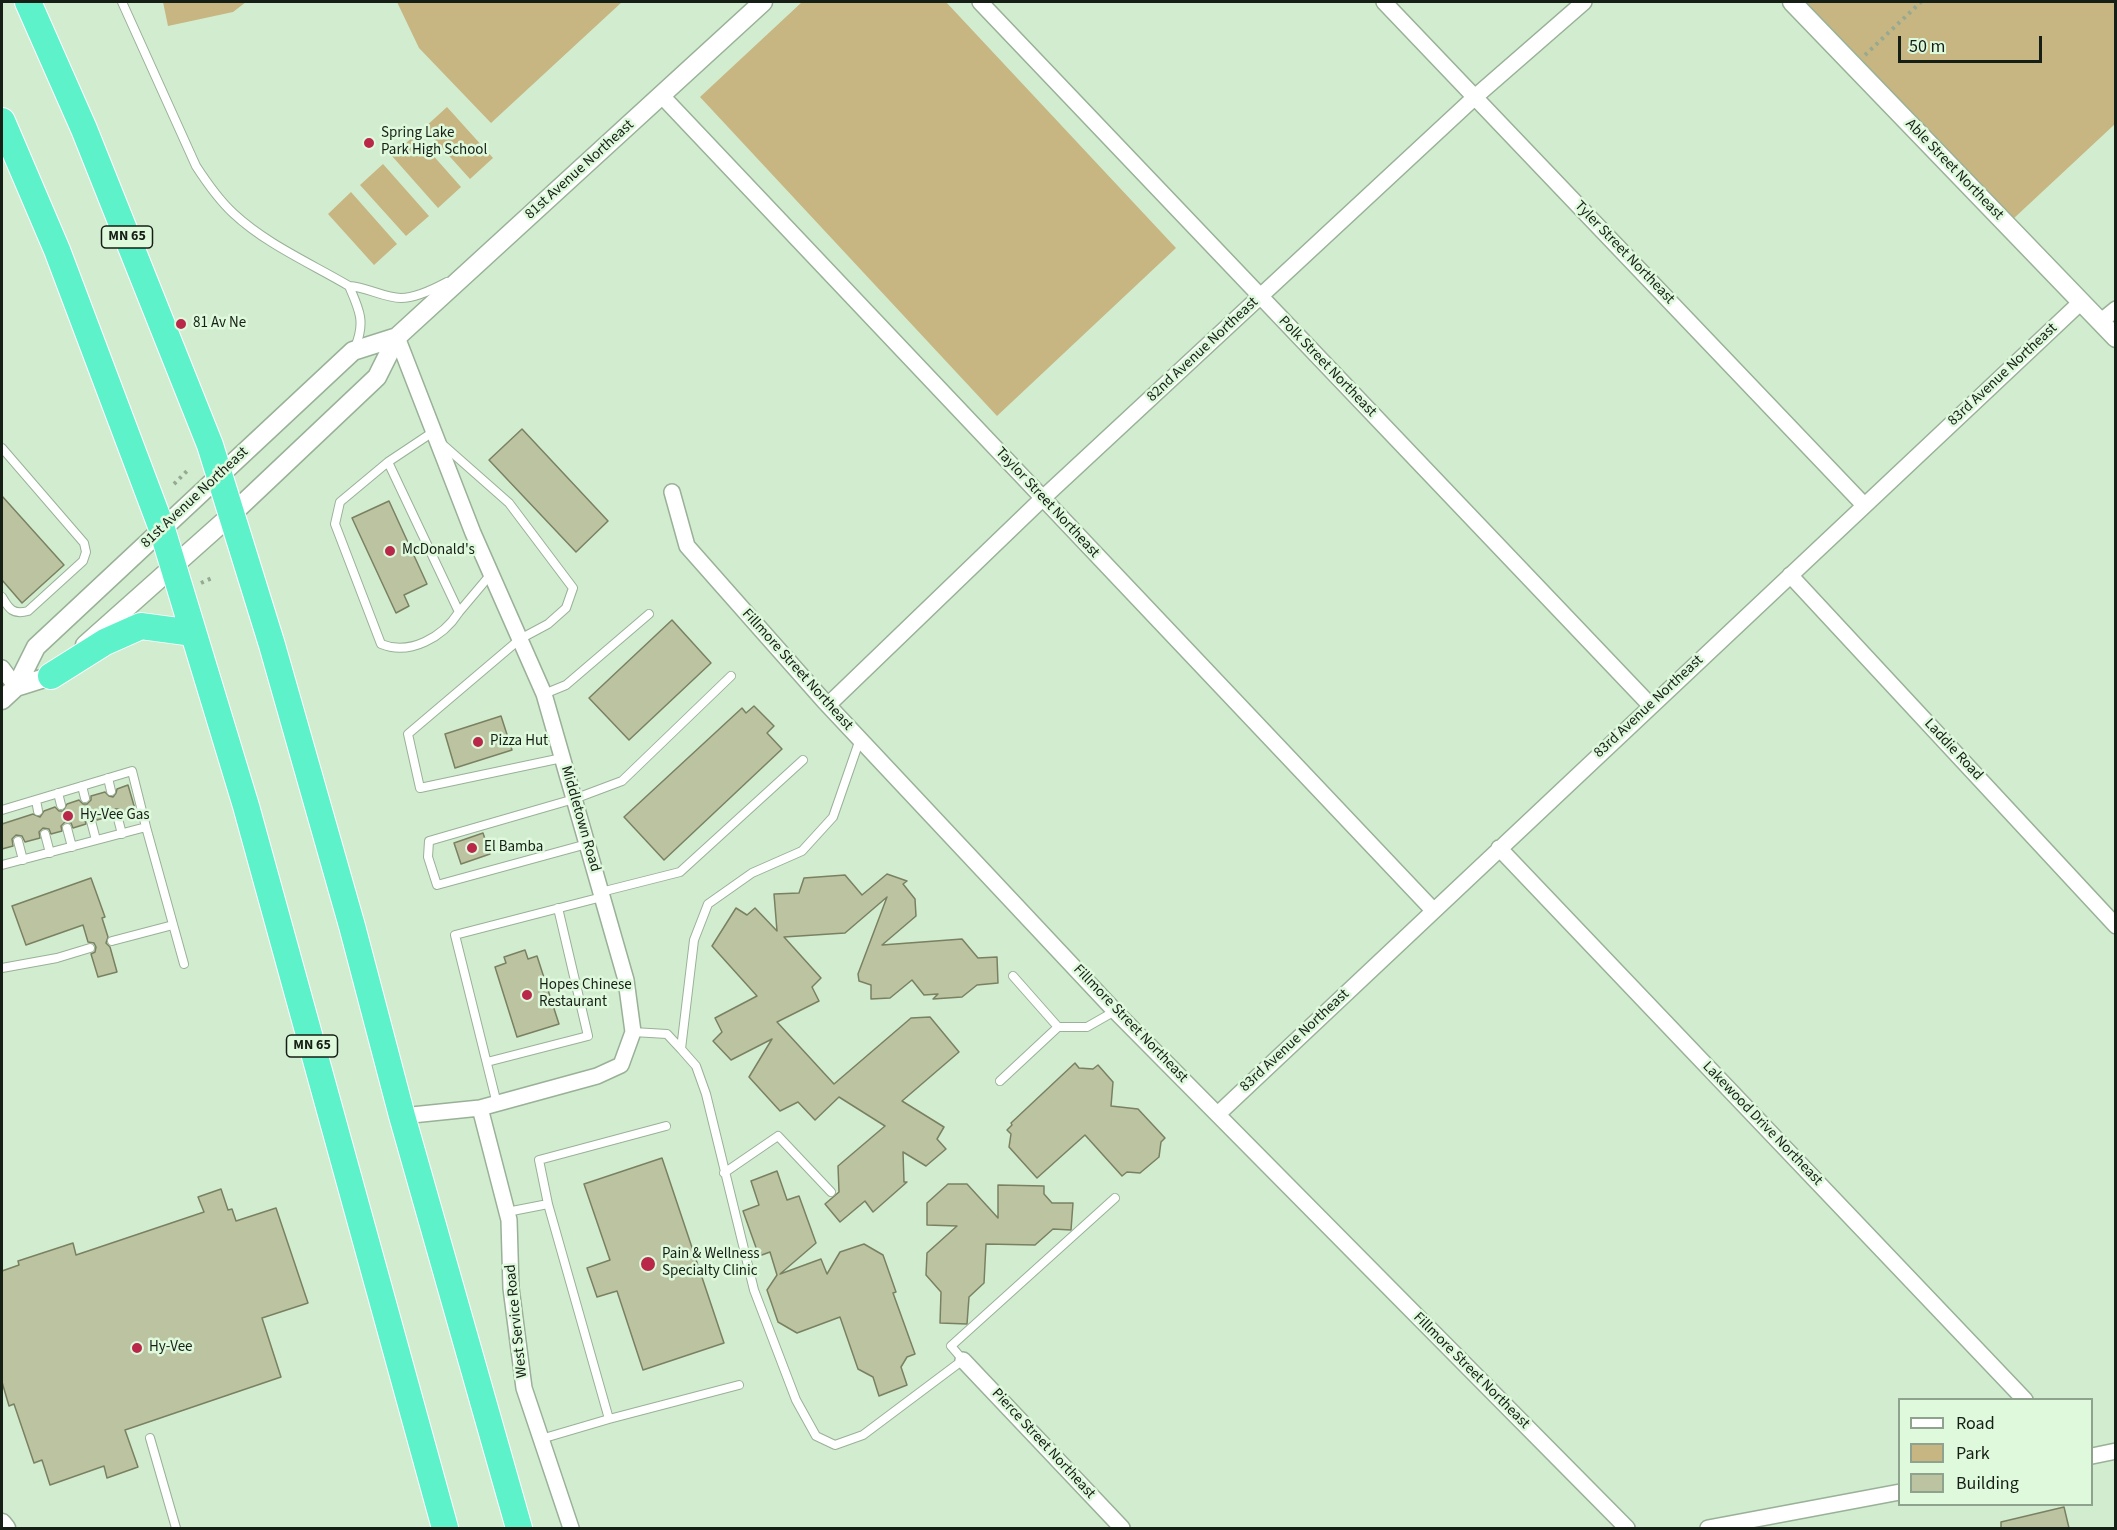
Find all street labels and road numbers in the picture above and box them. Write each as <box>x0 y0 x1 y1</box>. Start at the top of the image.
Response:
street label: 81st Avenue Northeast <box>522 116 638 224</box>
street label: Able Street Northeast <box>1901 116 2007 224</box>
street label: Tyler Street Northeast <box>1570 198 1678 308</box>
road number: MN 65 <box>102 226 152 248</box>
street label: 82nd Avenue Northeast <box>1144 294 1262 406</box>
street label: Polk Street Northeast <box>1274 313 1380 421</box>
street label: 83rd Avenue Northeast <box>1945 320 2061 430</box>
street label: 81st Avenue Northeast <box>138 444 252 552</box>
street label: Taylor Street Northeast <box>991 444 1103 562</box>
street label: Fillmore Street Northeast <box>738 605 856 735</box>
street label: 83rd Avenue Northeast <box>1591 652 1707 762</box>
street label: Laddie Road <box>1920 715 1986 785</box>
street label: Middletown Road <box>556 764 604 874</box>
street label: Fillmore Street Northeast <box>1069 961 1191 1087</box>
street label: 83rd Avenue Northeast <box>1237 986 1353 1096</box>
road number: MN 65 <box>286 1035 338 1057</box>
street label: Lakewood Drive Northeast <box>1698 1058 1826 1190</box>
street label: West Service Road <box>502 1263 532 1379</box>
street label: Fillmore Street Northeast <box>1409 1309 1533 1433</box>
street label: Pierce Street Northeast <box>987 1385 1099 1503</box>

